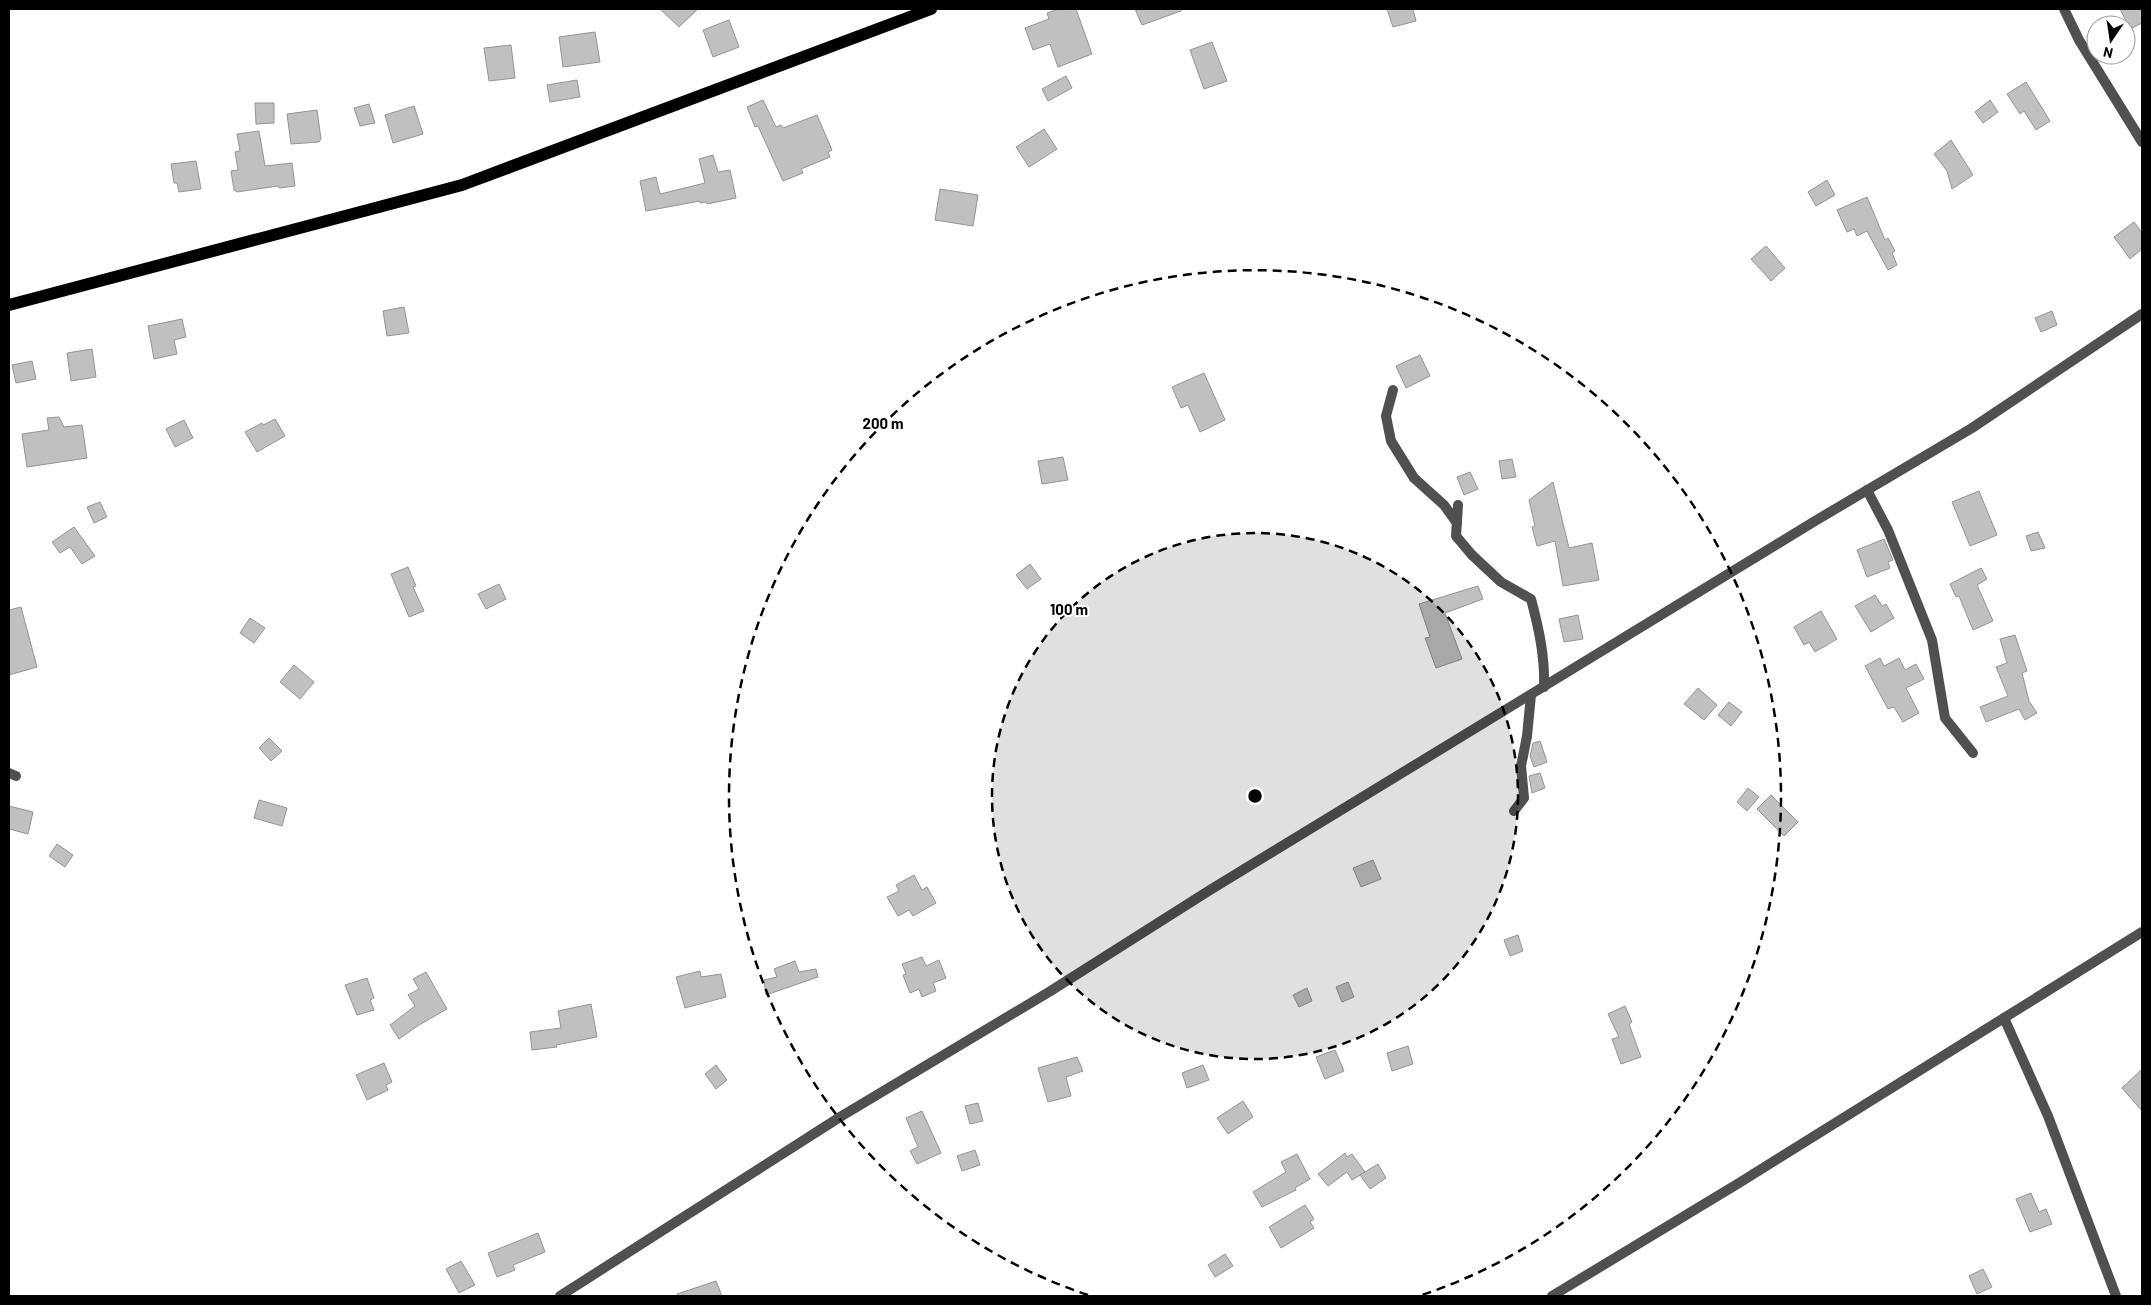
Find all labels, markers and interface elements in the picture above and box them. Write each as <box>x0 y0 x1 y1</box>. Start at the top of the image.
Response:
north arrow <box>2086 15 2136 65</box>
text: N <box>2102 44 2114 62</box>
text: 200 m <box>862 414 904 432</box>
text: 100 m <box>1050 600 1088 618</box>
centre of rings <box>1246 787 1264 805</box>

